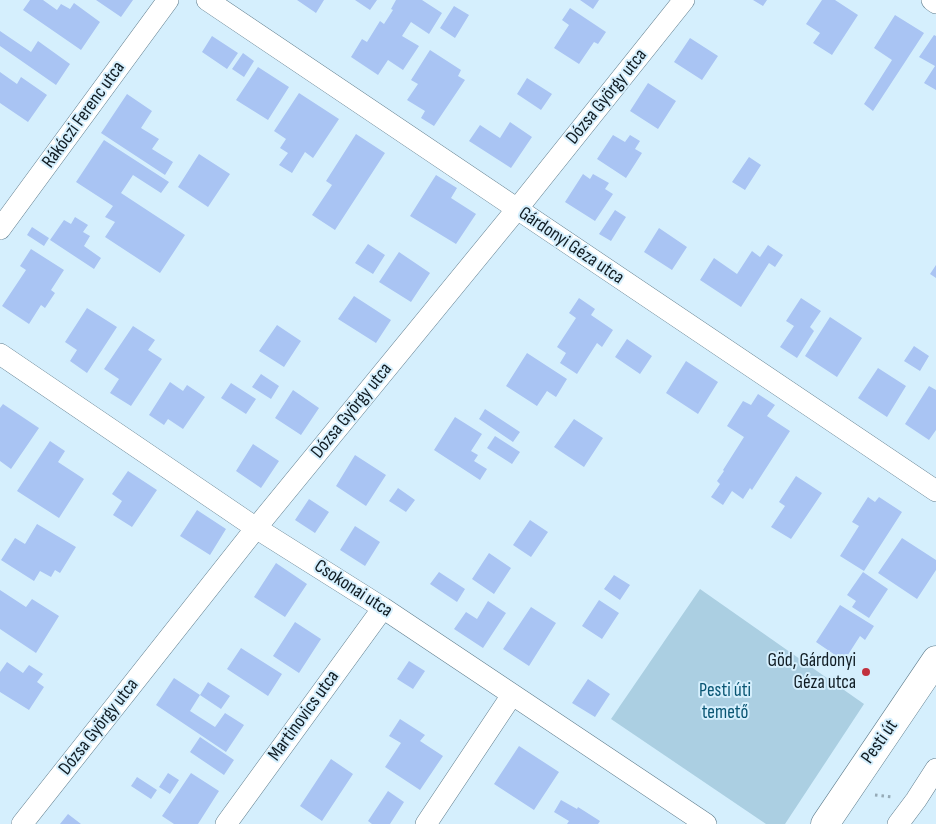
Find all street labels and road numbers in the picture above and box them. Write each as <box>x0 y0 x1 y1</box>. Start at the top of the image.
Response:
street label: Dózsa György utca <box>562 45 652 149</box>
street label: Rákóczi Ferenc utca <box>38 57 130 173</box>
street label: Gárdonyi Géza utca <box>514 202 628 290</box>
street label: Dózsa György utca <box>307 359 397 463</box>
street label: Csokonai utca <box>310 555 396 623</box>
street label: Martinovics utca <box>264 666 344 766</box>
street label: Dózsa György utca <box>54 674 144 780</box>
street label: Pesti út <box>857 716 903 768</box>

